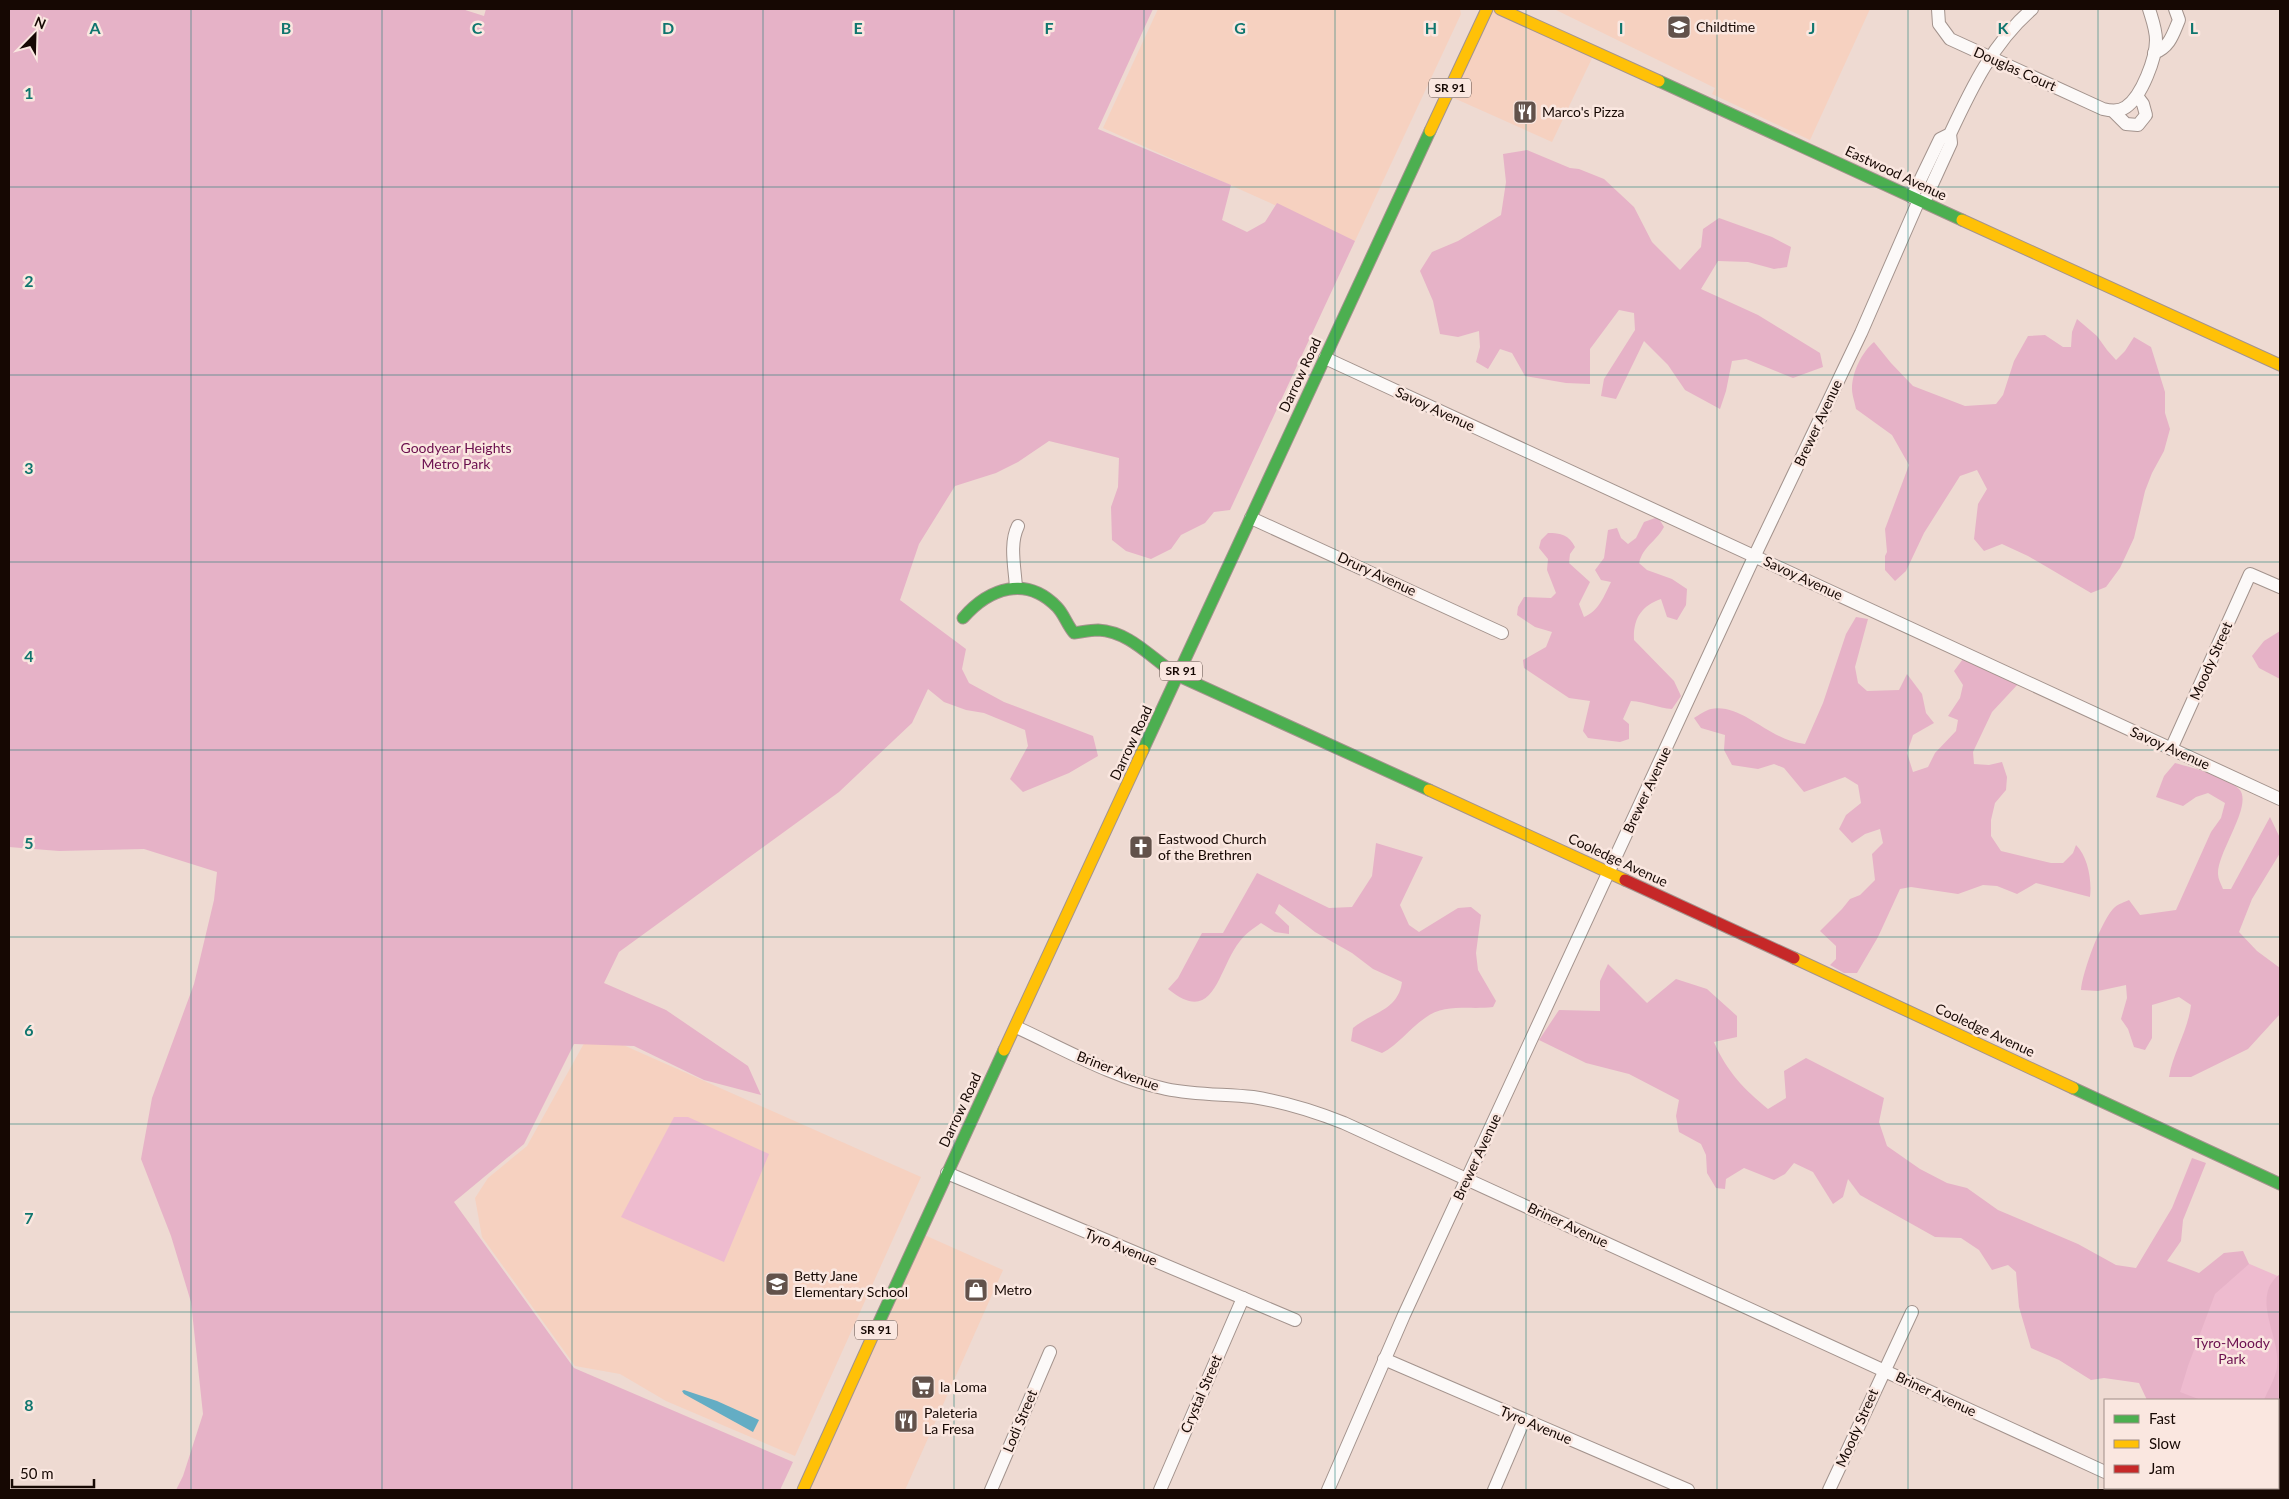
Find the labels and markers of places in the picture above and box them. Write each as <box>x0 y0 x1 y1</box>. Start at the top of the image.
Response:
school or university icon: Childtime <box>1666 14 1692 40</box>
place label: Childtime <box>1696 18 1755 35</box>
restaurant icon: Marco's Pizza <box>1512 99 1538 125</box>
place label: Marco's Pizza <box>1542 103 1625 120</box>
place label: Eastwood Church of the Brethren <box>1158 830 1267 863</box>
church icon: Eastwood Church of the Brethren <box>1128 834 1154 860</box>
place label: Betty Jane Elementary School <box>794 1267 908 1300</box>
school or university icon: Betty Jane Elementary School <box>764 1271 790 1297</box>
shop icon: Metro <box>963 1277 989 1303</box>
place label: Metro <box>994 1281 1032 1298</box>
supermarket icon: la Loma <box>910 1374 936 1400</box>
place label: la Loma <box>940 1378 987 1395</box>
place label: Paleteria La Fresa <box>924 1404 978 1437</box>
restaurant icon: Paleteria La Fresa <box>893 1408 919 1434</box>

